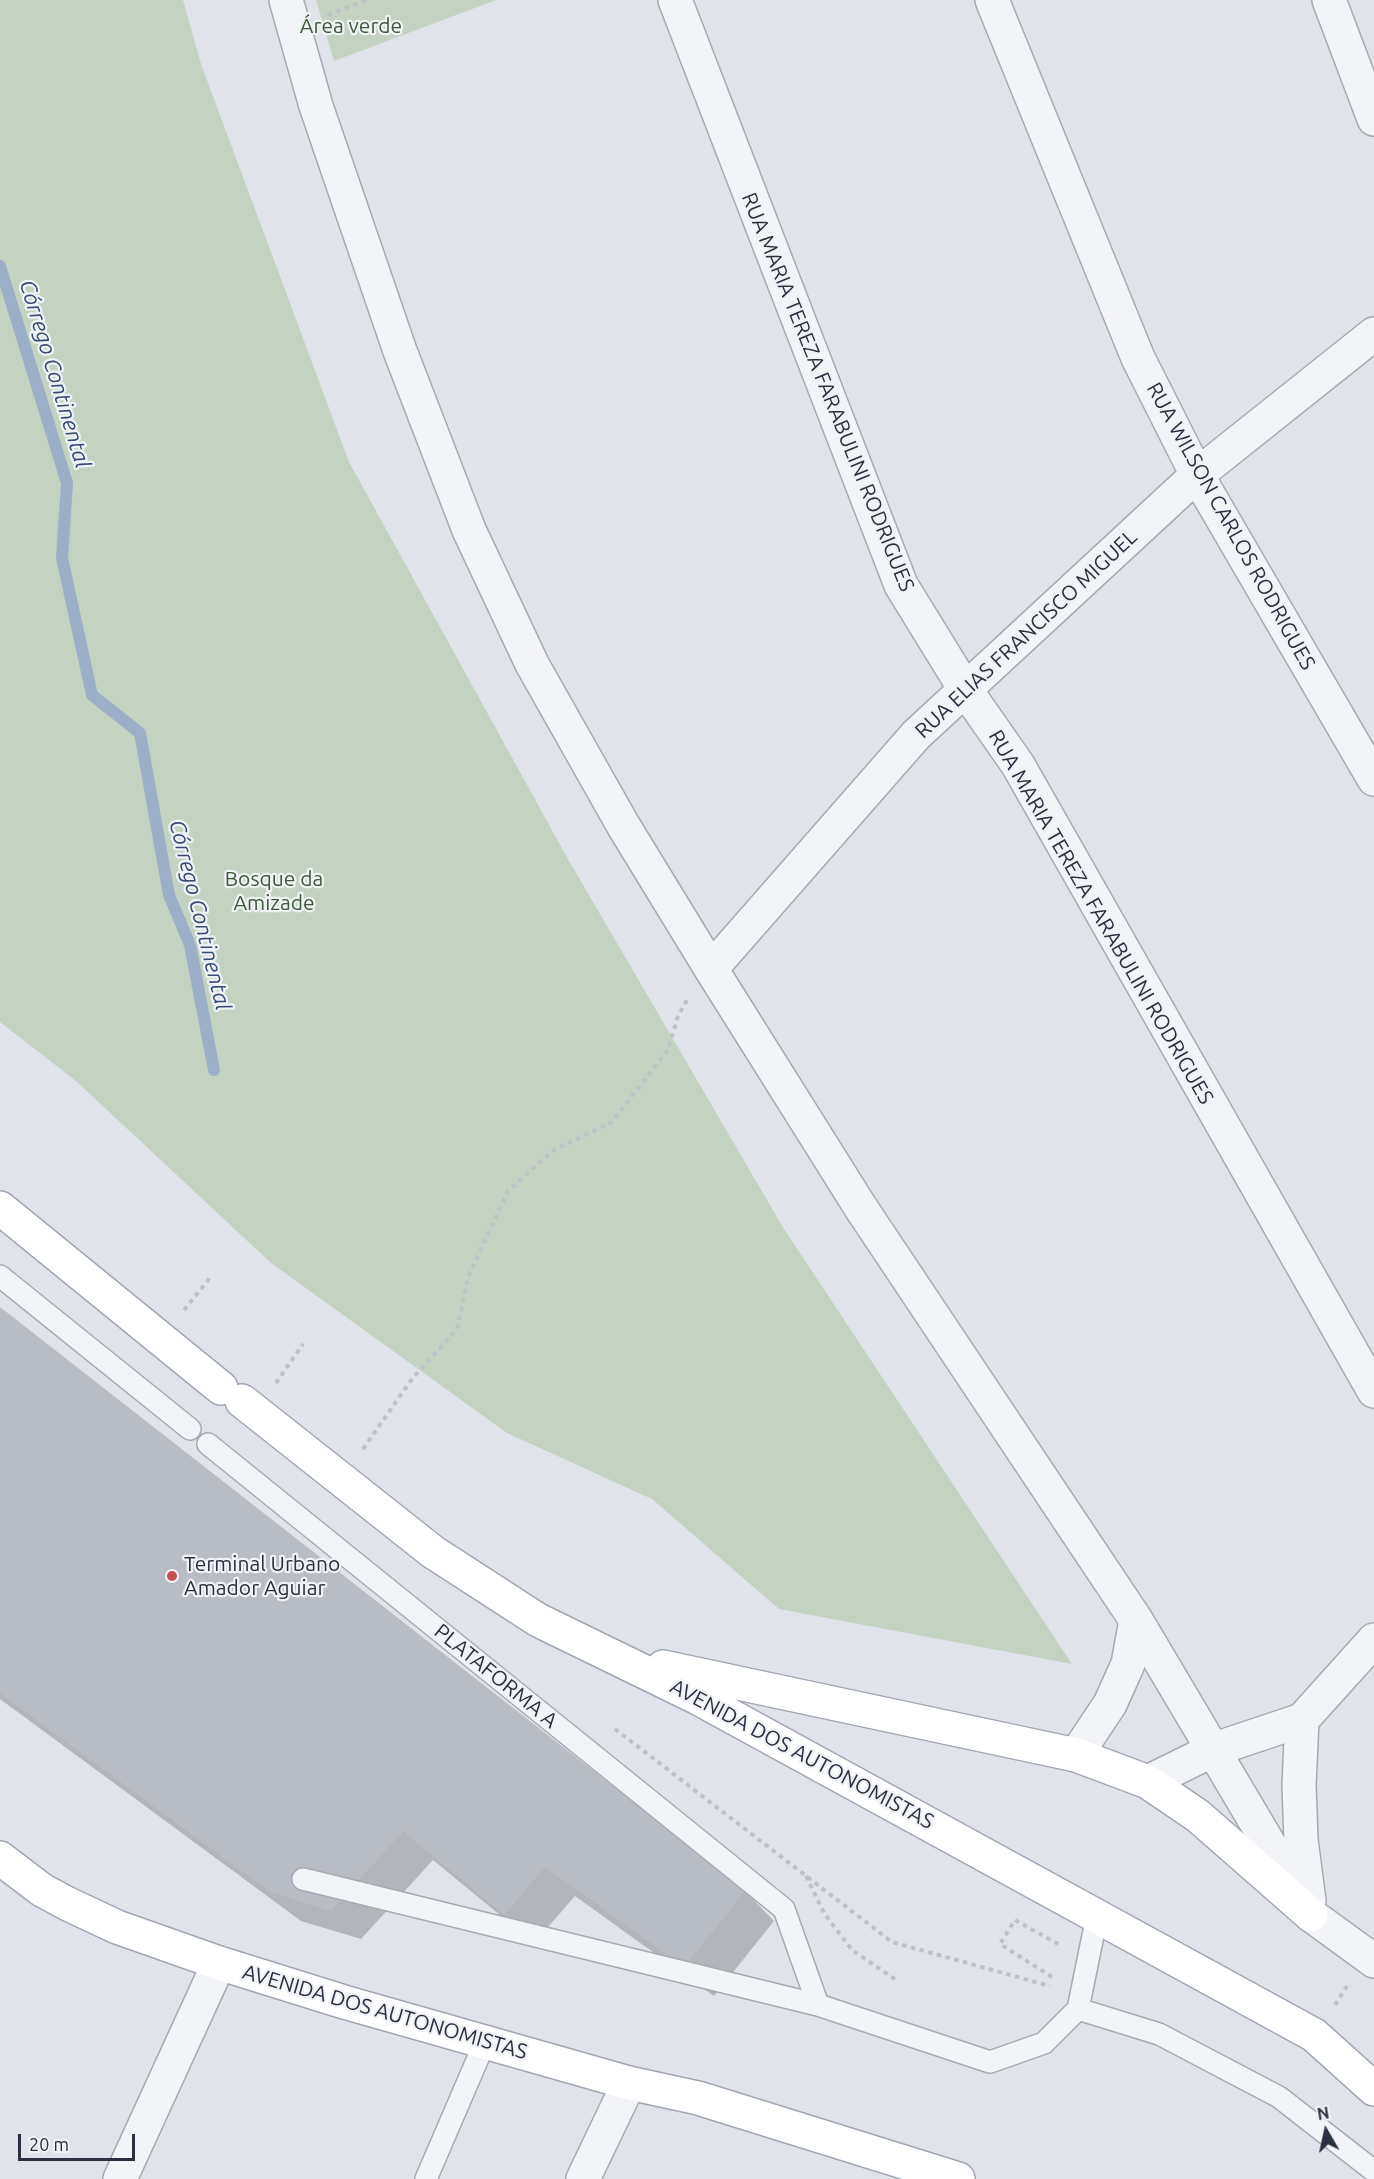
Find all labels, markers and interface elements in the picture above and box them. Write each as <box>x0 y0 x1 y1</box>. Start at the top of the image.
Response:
park label: Área verde <box>300 13 402 39</box>
street label: RUA MARIA TEREZA FARABULINI RODRIGUES <box>736 189 920 595</box>
water label: Córrego Continental <box>14 277 96 471</box>
street label: RUA WILSON CARLOS RODRIGUES <box>1141 378 1321 674</box>
street label: RUA ELIAS FRANCISCO MIGUEL <box>910 524 1142 744</box>
street label: RUA MARIA TEREZA FARABULINI RODRIGUES <box>983 726 1219 1108</box>
water label: Córrego Continental <box>164 817 236 1013</box>
park label: Bosque da Amizade <box>225 866 323 916</box>
place label: Terminal Urbano Amador Aguiar <box>184 1551 340 1601</box>
marker: Terminal Urbano Amador Aguiar <box>165 1569 179 1583</box>
street label: PLATAFORMA A <box>429 1619 563 1733</box>
street label: AVENIDA DOS AUTONOMISTAS <box>666 1674 938 1834</box>
street label: AVENIDA DOS AUTONOMISTAS <box>240 1959 530 2065</box>
north arrow <box>1296 2101 1356 2161</box>
text: N <box>1316 2103 1330 2123</box>
scale bar <box>21 2122 138 2160</box>
text: 20 m <box>29 2134 69 2154</box>

